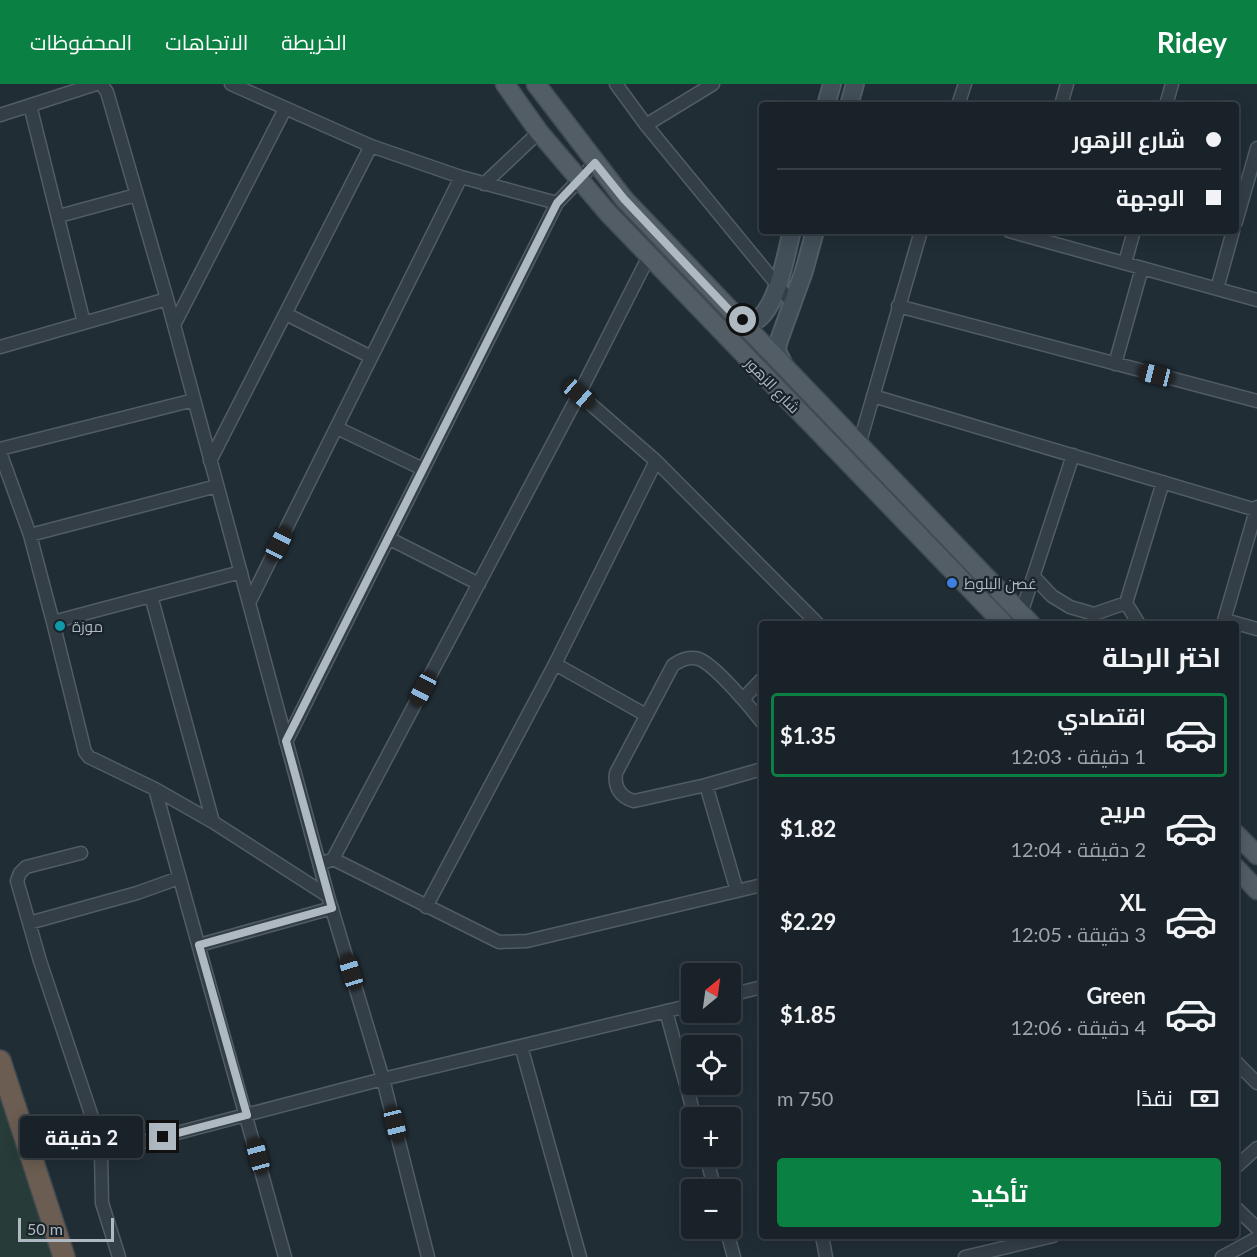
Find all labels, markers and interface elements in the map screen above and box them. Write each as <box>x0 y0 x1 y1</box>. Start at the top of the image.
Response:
text: Ridey <box>1157 25 1227 59</box>
text: المحفوظات <box>30 29 132 54</box>
text: الاتجاهات <box>165 29 248 54</box>
text: الخريطة <box>281 29 347 54</box>
text: شارع الزهور <box>1072 126 1185 153</box>
text: الوجهة <box>1116 184 1185 211</box>
route start <box>729 306 756 333</box>
street label: شارع الزهور <box>739 353 804 419</box>
car <box>1136 362 1176 388</box>
car <box>560 375 598 413</box>
car <box>263 524 295 564</box>
place label: غصن البلوط <box>964 574 1037 594</box>
marker: غصن البلوط <box>945 576 959 590</box>
place label: موزة <box>72 617 103 636</box>
marker: موزة <box>53 619 67 633</box>
text: اختر الرحلة <box>1102 640 1221 673</box>
car <box>407 669 439 709</box>
text: اقتصادي <box>1057 703 1146 730</box>
icon: car <box>1164 708 1218 762</box>
text: $1.35 <box>780 722 836 749</box>
text: 1 دقيقة · 12:03 <box>1010 744 1146 768</box>
text: مريح <box>1100 796 1146 823</box>
icon: car <box>1164 801 1218 855</box>
text: $1.82 <box>780 815 836 842</box>
text: 2 دقيقة · 12:04 <box>1010 837 1146 861</box>
text: XL <box>1120 889 1146 916</box>
icon: car <box>1164 894 1218 948</box>
text: $2.29 <box>780 908 836 935</box>
text: 3 دقيقة · 12:05 <box>1010 922 1146 946</box>
car <box>337 952 365 992</box>
north arrow <box>681 963 741 1023</box>
map controls <box>681 963 741 1239</box>
text: Green <box>1086 982 1146 1009</box>
icon: car <box>1164 987 1218 1041</box>
text: $1.85 <box>780 1001 836 1028</box>
text: 4 دقيقة · 12:06 <box>1010 1015 1146 1039</box>
button: locate <box>681 1035 741 1095</box>
icon: cash <box>1188 1082 1221 1115</box>
text: نقدًا <box>1135 1084 1173 1111</box>
text: 750 m <box>777 1086 833 1110</box>
car <box>382 1104 408 1144</box>
button: + <box>681 1107 741 1167</box>
callout: 2 دقيقة <box>19 1116 142 1158</box>
route end <box>149 1123 176 1150</box>
text: 2 دقيقة <box>45 1125 118 1149</box>
car <box>245 1136 271 1176</box>
button: تأكيد <box>777 1158 1221 1227</box>
button: − <box>681 1179 741 1239</box>
scale bar <box>18 1215 114 1242</box>
text: 50 m <box>27 1219 63 1238</box>

